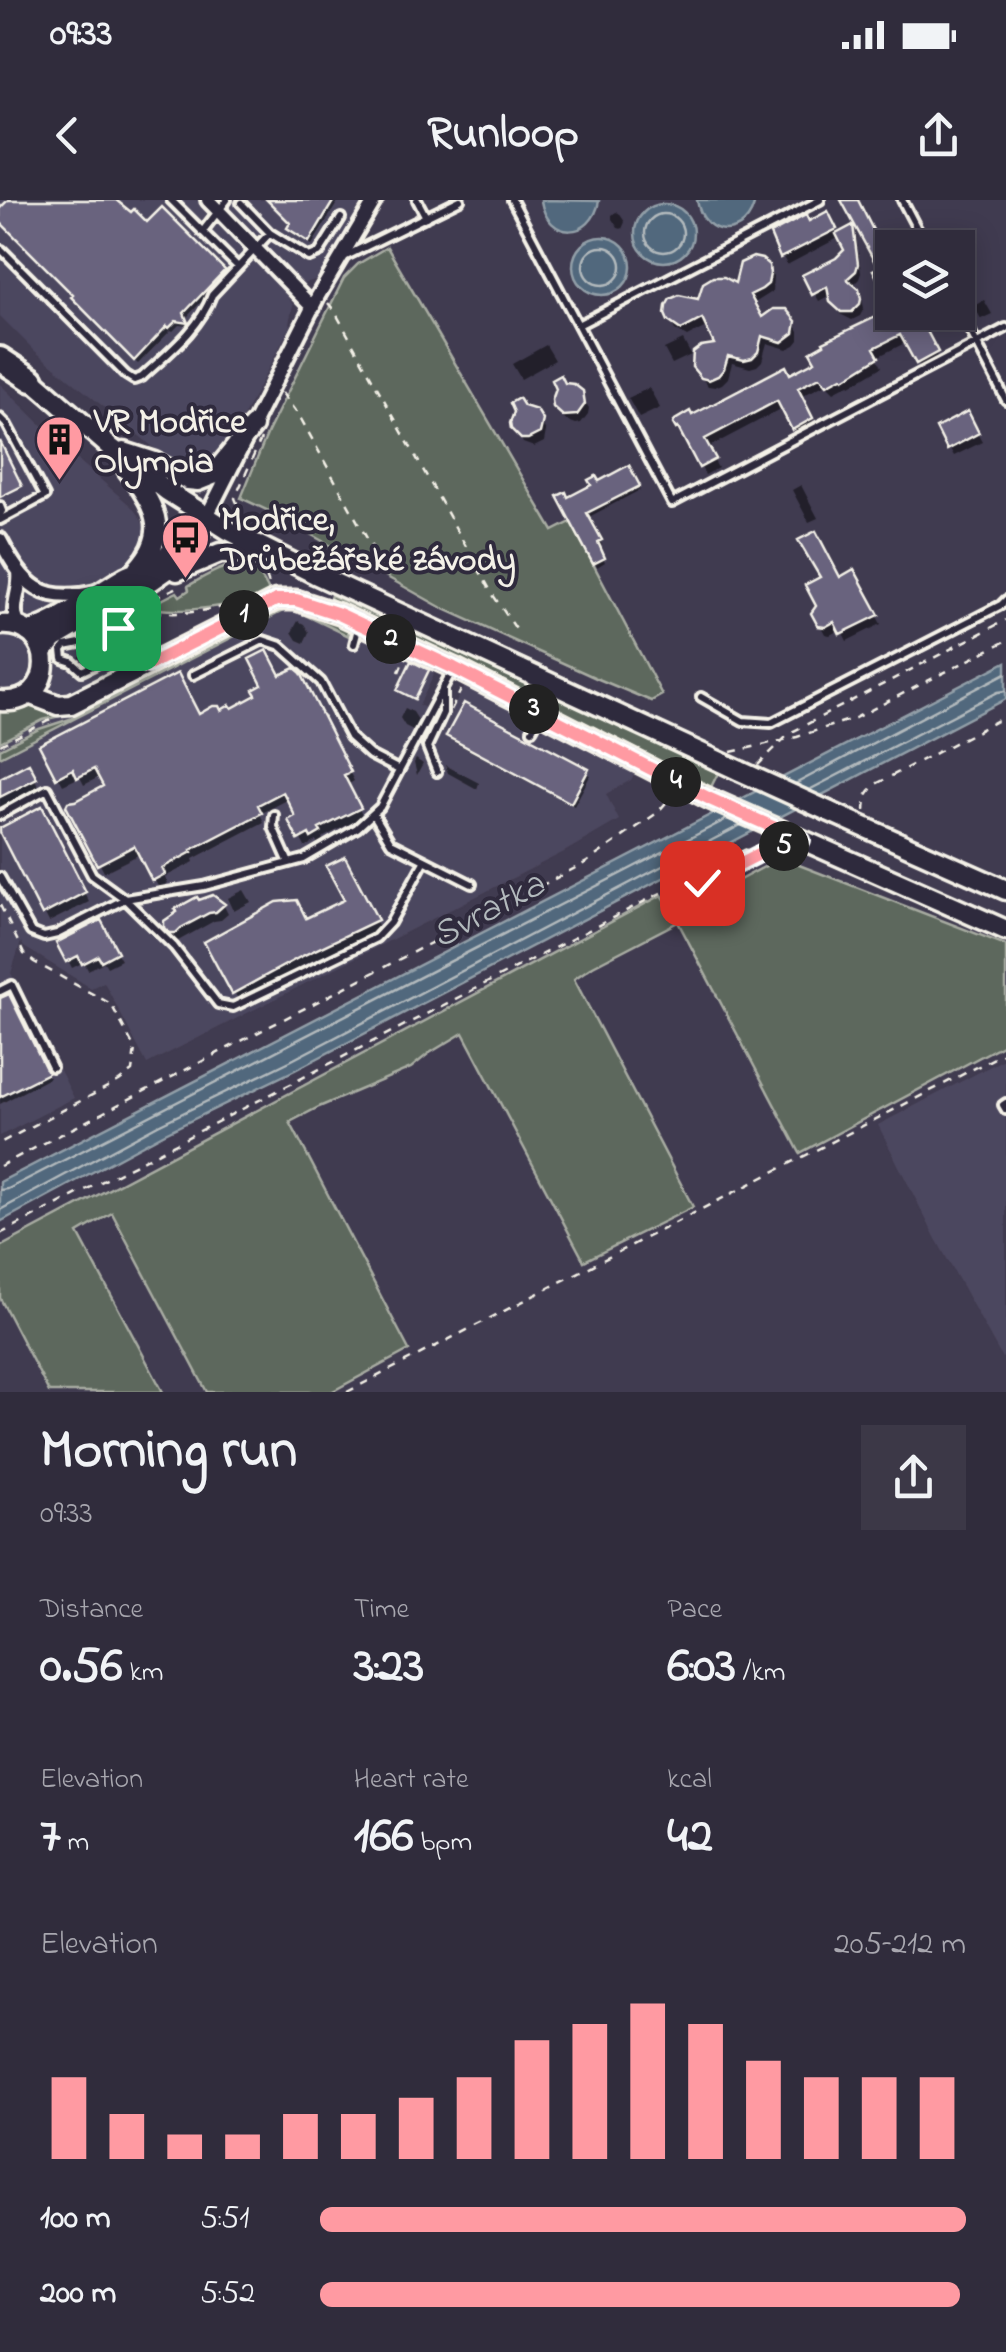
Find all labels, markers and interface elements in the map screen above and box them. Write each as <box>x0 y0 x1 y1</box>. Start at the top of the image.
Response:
text: 09:33 <box>50 7 112 63</box>
text: Runloop <box>427 102 579 168</box>
icon: back <box>40 108 95 163</box>
icon: share <box>911 108 966 163</box>
map controls <box>875 230 975 330</box>
button: layers <box>875 230 975 330</box>
place label: VR Modřice Olympia <box>93 398 247 490</box>
building icon: VR Modřice Olympia <box>33 414 85 482</box>
place label: Modřice, Drůbežářské závody <box>219 496 516 588</box>
bus stop icon: Modřice, Drůbežářské závody <box>160 512 212 580</box>
pin <box>76 586 161 671</box>
pin: 1 <box>219 590 269 640</box>
text: 1 <box>240 594 248 635</box>
icon: arrive <box>91 601 146 656</box>
pin: 2 <box>366 614 416 664</box>
text: 2 <box>384 618 398 659</box>
pin: 3 <box>509 684 559 734</box>
text: 3 <box>528 688 540 729</box>
pin: 4 <box>651 757 701 807</box>
text: 4 <box>670 761 682 802</box>
pin: 5 <box>759 821 809 871</box>
text: 5 <box>776 825 792 866</box>
pin <box>660 841 745 926</box>
icon: check <box>675 856 730 911</box>
water label: Svratka <box>422 858 556 965</box>
text: Morning run <box>40 1413 297 1493</box>
button: share <box>861 1425 966 1530</box>
text: 09:33 <box>40 1491 93 1538</box>
text: Distance <box>40 1590 143 1631</box>
text: Time <box>354 1590 409 1631</box>
text: Pace <box>667 1590 722 1631</box>
text: 0.56 <box>40 1631 122 1704</box>
text: 3:23 <box>354 1631 424 1704</box>
text: 6:03 <box>667 1631 736 1704</box>
text: km <box>122 1653 163 1694</box>
text: /km <box>736 1653 786 1694</box>
text: Elevation <box>40 1760 143 1801</box>
text: Heart rate <box>354 1760 468 1801</box>
text: kcal <box>667 1760 712 1801</box>
text: 7 <box>40 1801 61 1874</box>
text: 166 <box>354 1801 414 1874</box>
text: 42 <box>667 1801 713 1874</box>
text: m <box>61 1823 89 1864</box>
text: bpm <box>414 1823 472 1864</box>
text: Elevation <box>40 1922 158 1969</box>
text: 205–212 m <box>834 1922 966 1969</box>
text: 100 m <box>40 2196 111 2243</box>
text: 5:51 <box>200 2196 250 2243</box>
text: 200 m <box>40 2271 116 2318</box>
text: 5:52 <box>200 2271 255 2318</box>

